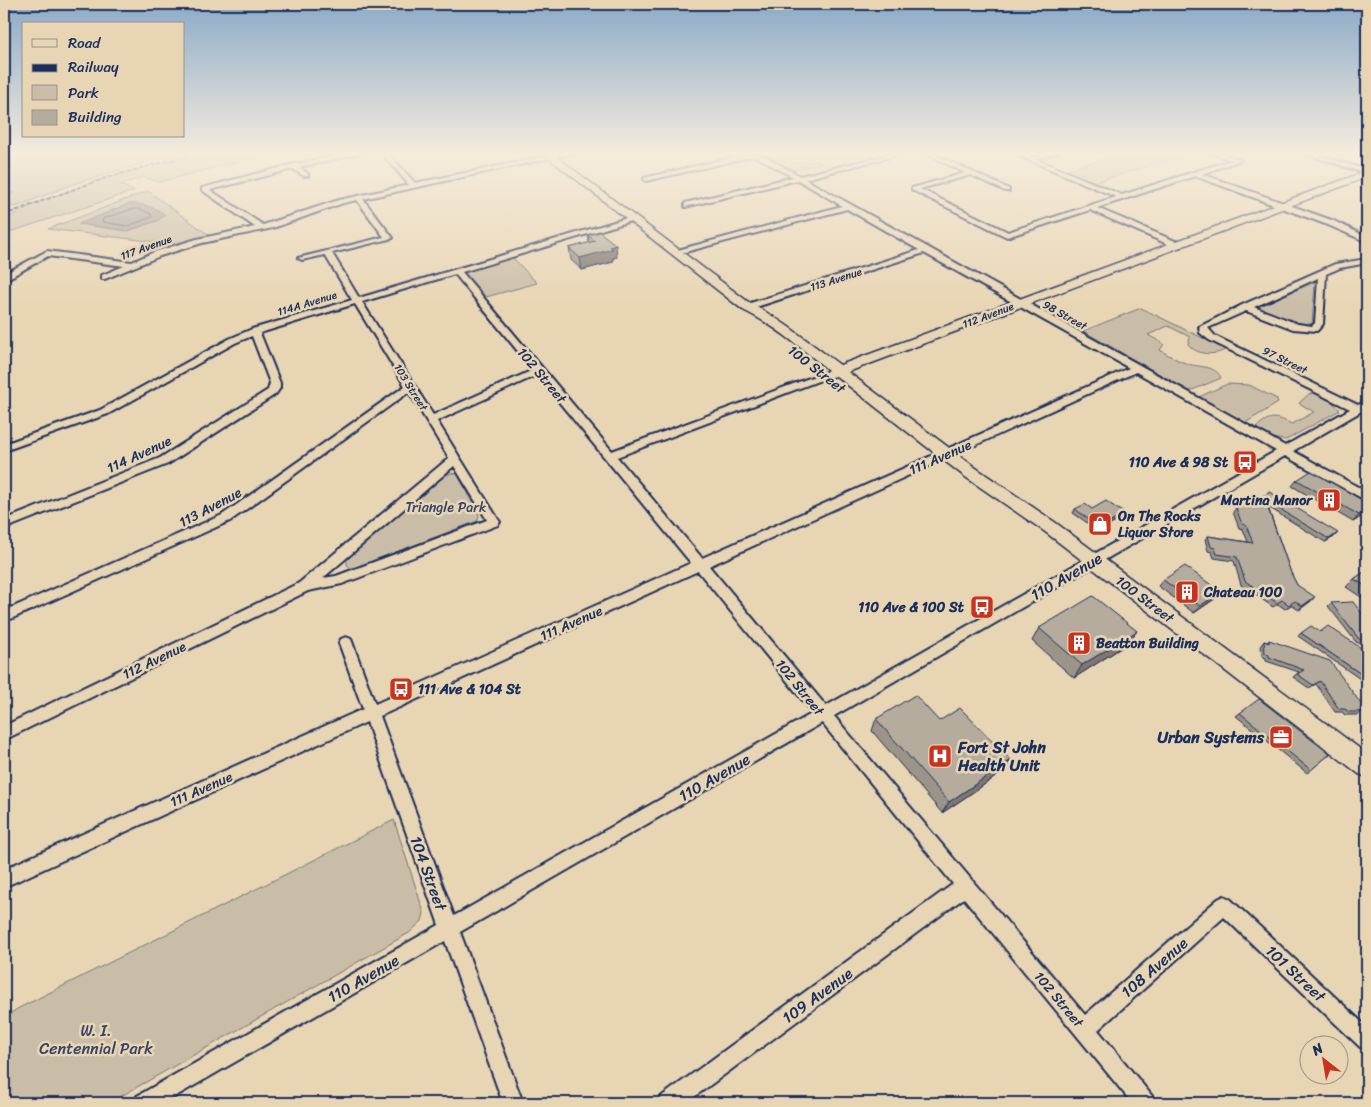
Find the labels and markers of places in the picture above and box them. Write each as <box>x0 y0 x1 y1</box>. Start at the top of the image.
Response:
bus stop icon: 110 Ave & 98 St <box>1232 449 1258 475</box>
place label: 110 Ave & 98 St <box>1129 450 1229 475</box>
building icon: Martina Manor <box>1316 487 1342 513</box>
place label: Martina Manor <box>1220 488 1313 513</box>
place label: On The Rocks Liquor Store <box>1117 504 1201 545</box>
shop icon: On The Rocks Liquor Store <box>1087 511 1113 537</box>
building icon: Chateau 100 <box>1174 579 1200 605</box>
place label: Chateau 100 <box>1203 580 1282 605</box>
bus stop icon: 110 Ave & 100 St <box>969 594 995 620</box>
place label: 110 Ave & 100 St <box>858 595 965 620</box>
building icon: Beatton Building <box>1066 630 1092 656</box>
place label: Beatton Building <box>1096 631 1200 656</box>
bus stop icon: 111 Ave & 104 St <box>388 676 414 702</box>
place label: 111 Ave & 104 St <box>418 677 522 702</box>
place label: Urban Systems <box>1157 723 1265 752</box>
office icon: Urban Systems <box>1268 724 1294 750</box>
place label: Fort St John Health Unit <box>957 733 1046 780</box>
hospital icon: Fort St John Health Unit <box>927 743 953 769</box>

